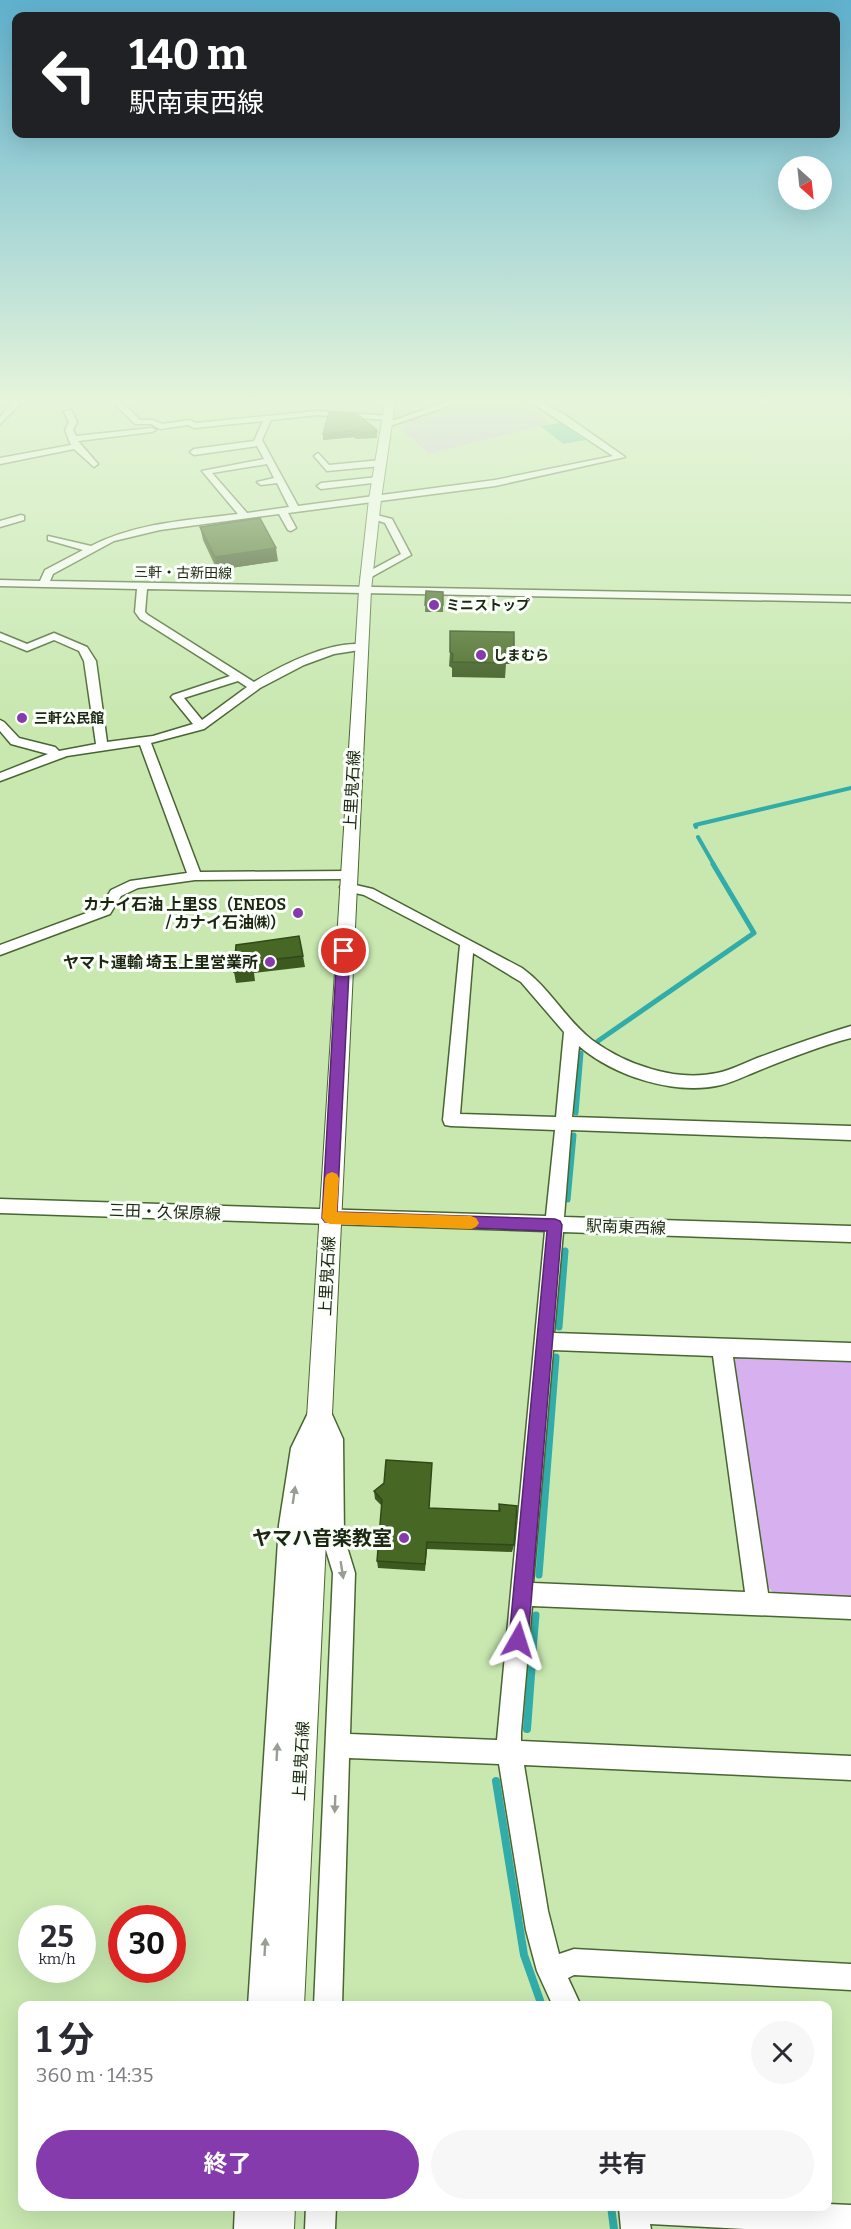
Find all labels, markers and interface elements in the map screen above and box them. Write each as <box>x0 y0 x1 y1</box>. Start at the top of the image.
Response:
text: 140 m <box>129 30 247 80</box>
icon: left <box>30 36 108 114</box>
text: 駅南東西線 <box>129 87 264 119</box>
north arrow <box>778 156 832 210</box>
map controls <box>778 156 832 210</box>
street label: 三軒・古新田線 <box>134 564 232 582</box>
place label: ミニストップ <box>446 597 530 614</box>
marker: ミニストップ <box>427 598 441 612</box>
place label: しまむら <box>493 647 549 664</box>
marker: しまむら <box>474 648 488 662</box>
place label: 三軒公民館 <box>34 710 104 727</box>
marker: 三軒公民館 <box>15 711 29 725</box>
street label: 上里鬼石線 <box>340 750 364 830</box>
place label: カナイ石油 上里SS（ENEOS / カナイ石油㈱） <box>83 895 286 932</box>
marker: カナイ石油 上里SS（ENEOS / カナイ石油㈱） <box>291 906 305 920</box>
pin <box>318 925 369 976</box>
icon: arrive <box>327 934 360 967</box>
place label: ヤマト運輸 埼玉上里営業所 <box>63 953 258 972</box>
marker: ヤマト運輸 埼玉上里営業所 <box>263 955 277 969</box>
street label: 三田・久保原線 <box>109 1201 221 1223</box>
street label: 駅南東西線 <box>586 1216 666 1238</box>
street label: 上里鬼石線 <box>315 1236 339 1316</box>
one-way arrow <box>290 1486 299 1505</box>
place label: ヤマハ音楽教室 <box>252 1526 392 1550</box>
marker: ヤマハ音楽教室 <box>397 1531 411 1545</box>
one-way arrow <box>337 1561 346 1580</box>
position arrow <box>486 1608 550 1672</box>
street label: 上里鬼石線 <box>289 1721 313 1801</box>
one-way arrow <box>272 1743 282 1762</box>
one-way arrow <box>331 1794 340 1813</box>
speed limit sign: 30 <box>108 1905 186 1983</box>
text: 25 <box>40 1919 74 1955</box>
one-way arrow <box>261 1938 270 1957</box>
text: km/h <box>38 1950 76 1968</box>
text: 1 分 <box>36 2018 94 2062</box>
button: close <box>751 2021 814 2084</box>
text: 360 m · 14:35 <box>36 2063 153 2087</box>
button: 終了 <box>36 2130 419 2199</box>
button: 共有 <box>431 2130 814 2199</box>

